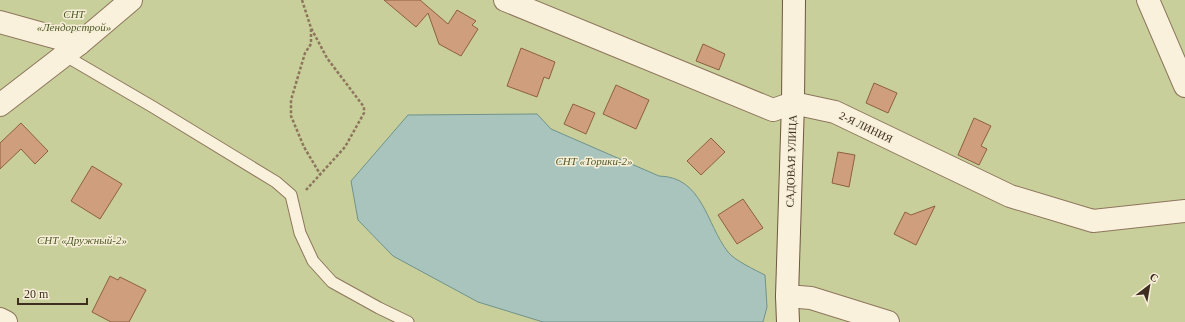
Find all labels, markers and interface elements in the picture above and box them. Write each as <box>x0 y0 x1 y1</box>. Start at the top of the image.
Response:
park label: СНТ «Лендорстрой» <box>37 8 111 33</box>
street label: 2-Я ЛИНИЯ <box>837 109 895 145</box>
street label: САДОВАЯ УЛИЦА <box>783 114 799 208</box>
park label: СНТ «Торики-2» <box>555 155 633 167</box>
park label: СНТ «Дружный-2» <box>37 234 127 246</box>
north arrow <box>1129 266 1169 306</box>
text: С <box>1148 270 1161 285</box>
scale bar <box>18 280 87 306</box>
text: 20 m <box>24 287 49 301</box>

